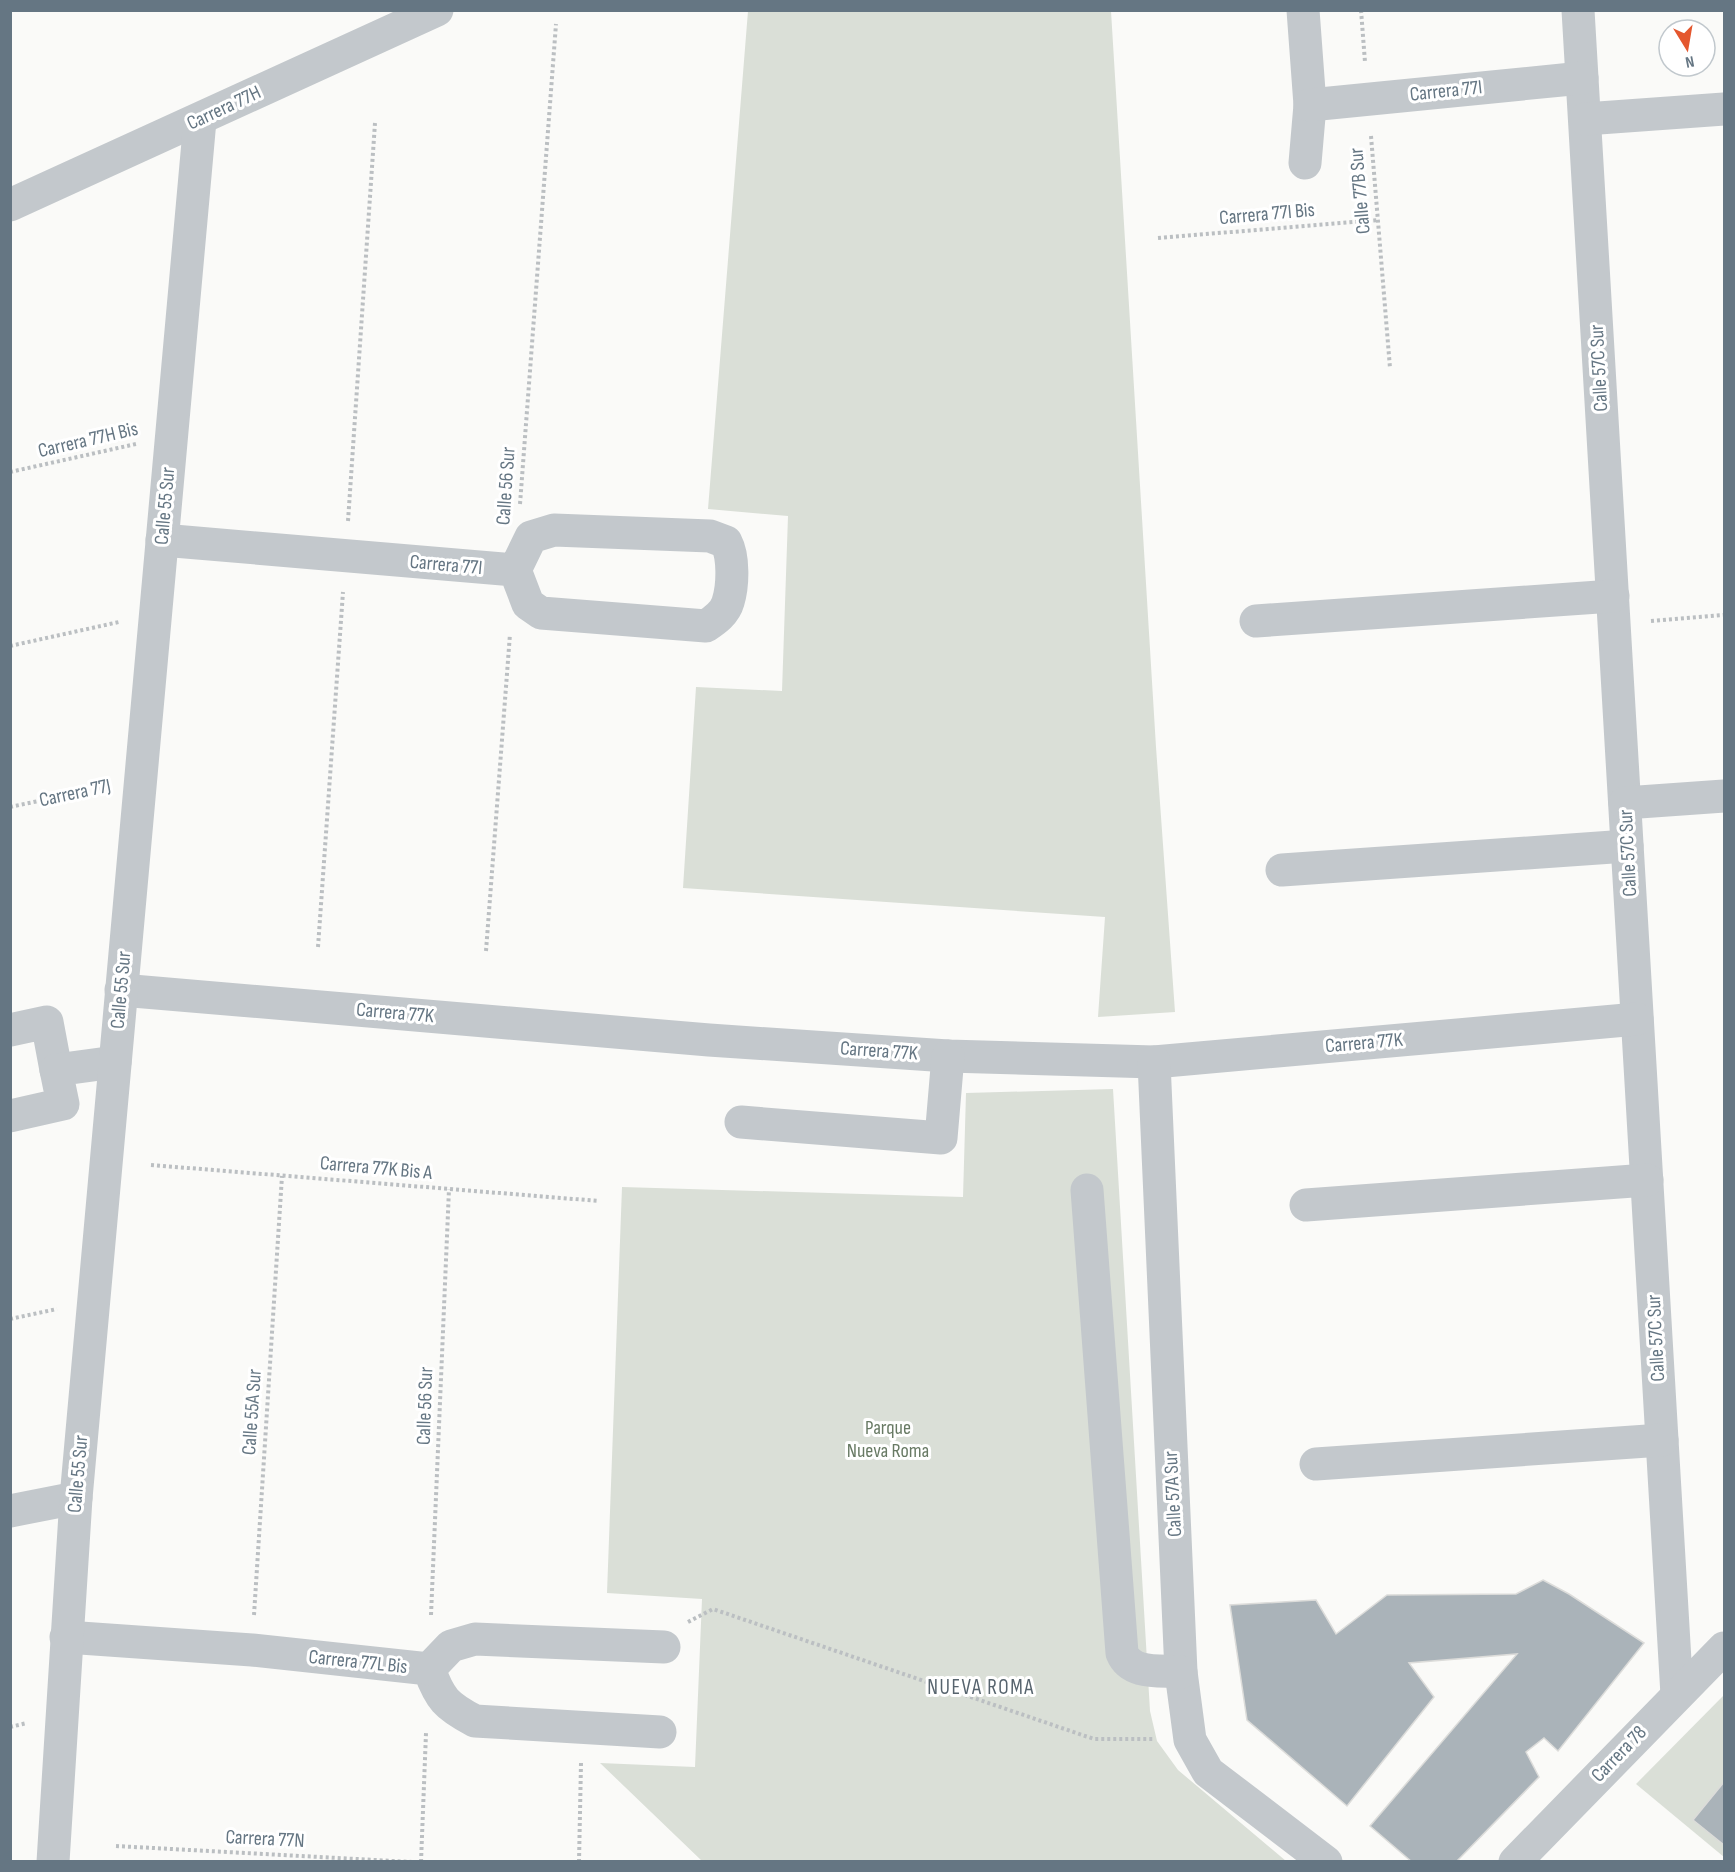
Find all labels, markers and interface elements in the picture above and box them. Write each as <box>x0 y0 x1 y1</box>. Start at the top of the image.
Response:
north arrow <box>1657 18 1717 78</box>
text: N <box>1684 51 1696 71</box>
street label: Carrera 77I <box>1409 75 1483 107</box>
street label: Carrera 77H <box>183 80 265 136</box>
street label: Calle 77B Sur <box>1344 147 1376 235</box>
street label: Carrera 77I Bis <box>1218 198 1316 230</box>
street label: Calle 57C Sur <box>1585 324 1613 412</box>
street label: Carrera 77H Bis <box>36 417 140 463</box>
street label: Calle 56 Sur <box>491 446 521 526</box>
street label: Calle 55 Sur <box>150 466 180 546</box>
street label: Carrera 77I <box>409 550 483 580</box>
street label: Carrera 77J <box>37 774 113 812</box>
street label: Calle 57C Sur <box>1614 809 1642 897</box>
street label: Calle 55 Sur <box>106 950 136 1030</box>
street label: Carrera 77K <box>355 998 435 1028</box>
street label: Carrera 77K <box>1324 1028 1404 1058</box>
street label: Carrera 77K <box>839 1036 919 1066</box>
street label: Carrera 77K Bis A <box>319 1151 434 1185</box>
street label: Calle 57C Sur <box>1642 1294 1670 1382</box>
street label: Calle 56 Sur <box>412 1366 438 1446</box>
street label: Calle 55A Sur <box>237 1368 267 1456</box>
park label: Parque Nueva Roma <box>847 1416 929 1463</box>
street label: Calle 55 Sur <box>63 1434 93 1514</box>
street label: Calle 57A Sur <box>1159 1450 1187 1537</box>
street label: Carrera 77L Bis <box>307 1645 409 1679</box>
district label: NUEVA ROMA <box>927 1675 1035 1700</box>
street label: Carrera 78 <box>1586 1721 1652 1787</box>
street label: Carrera 77N <box>225 1825 305 1853</box>

